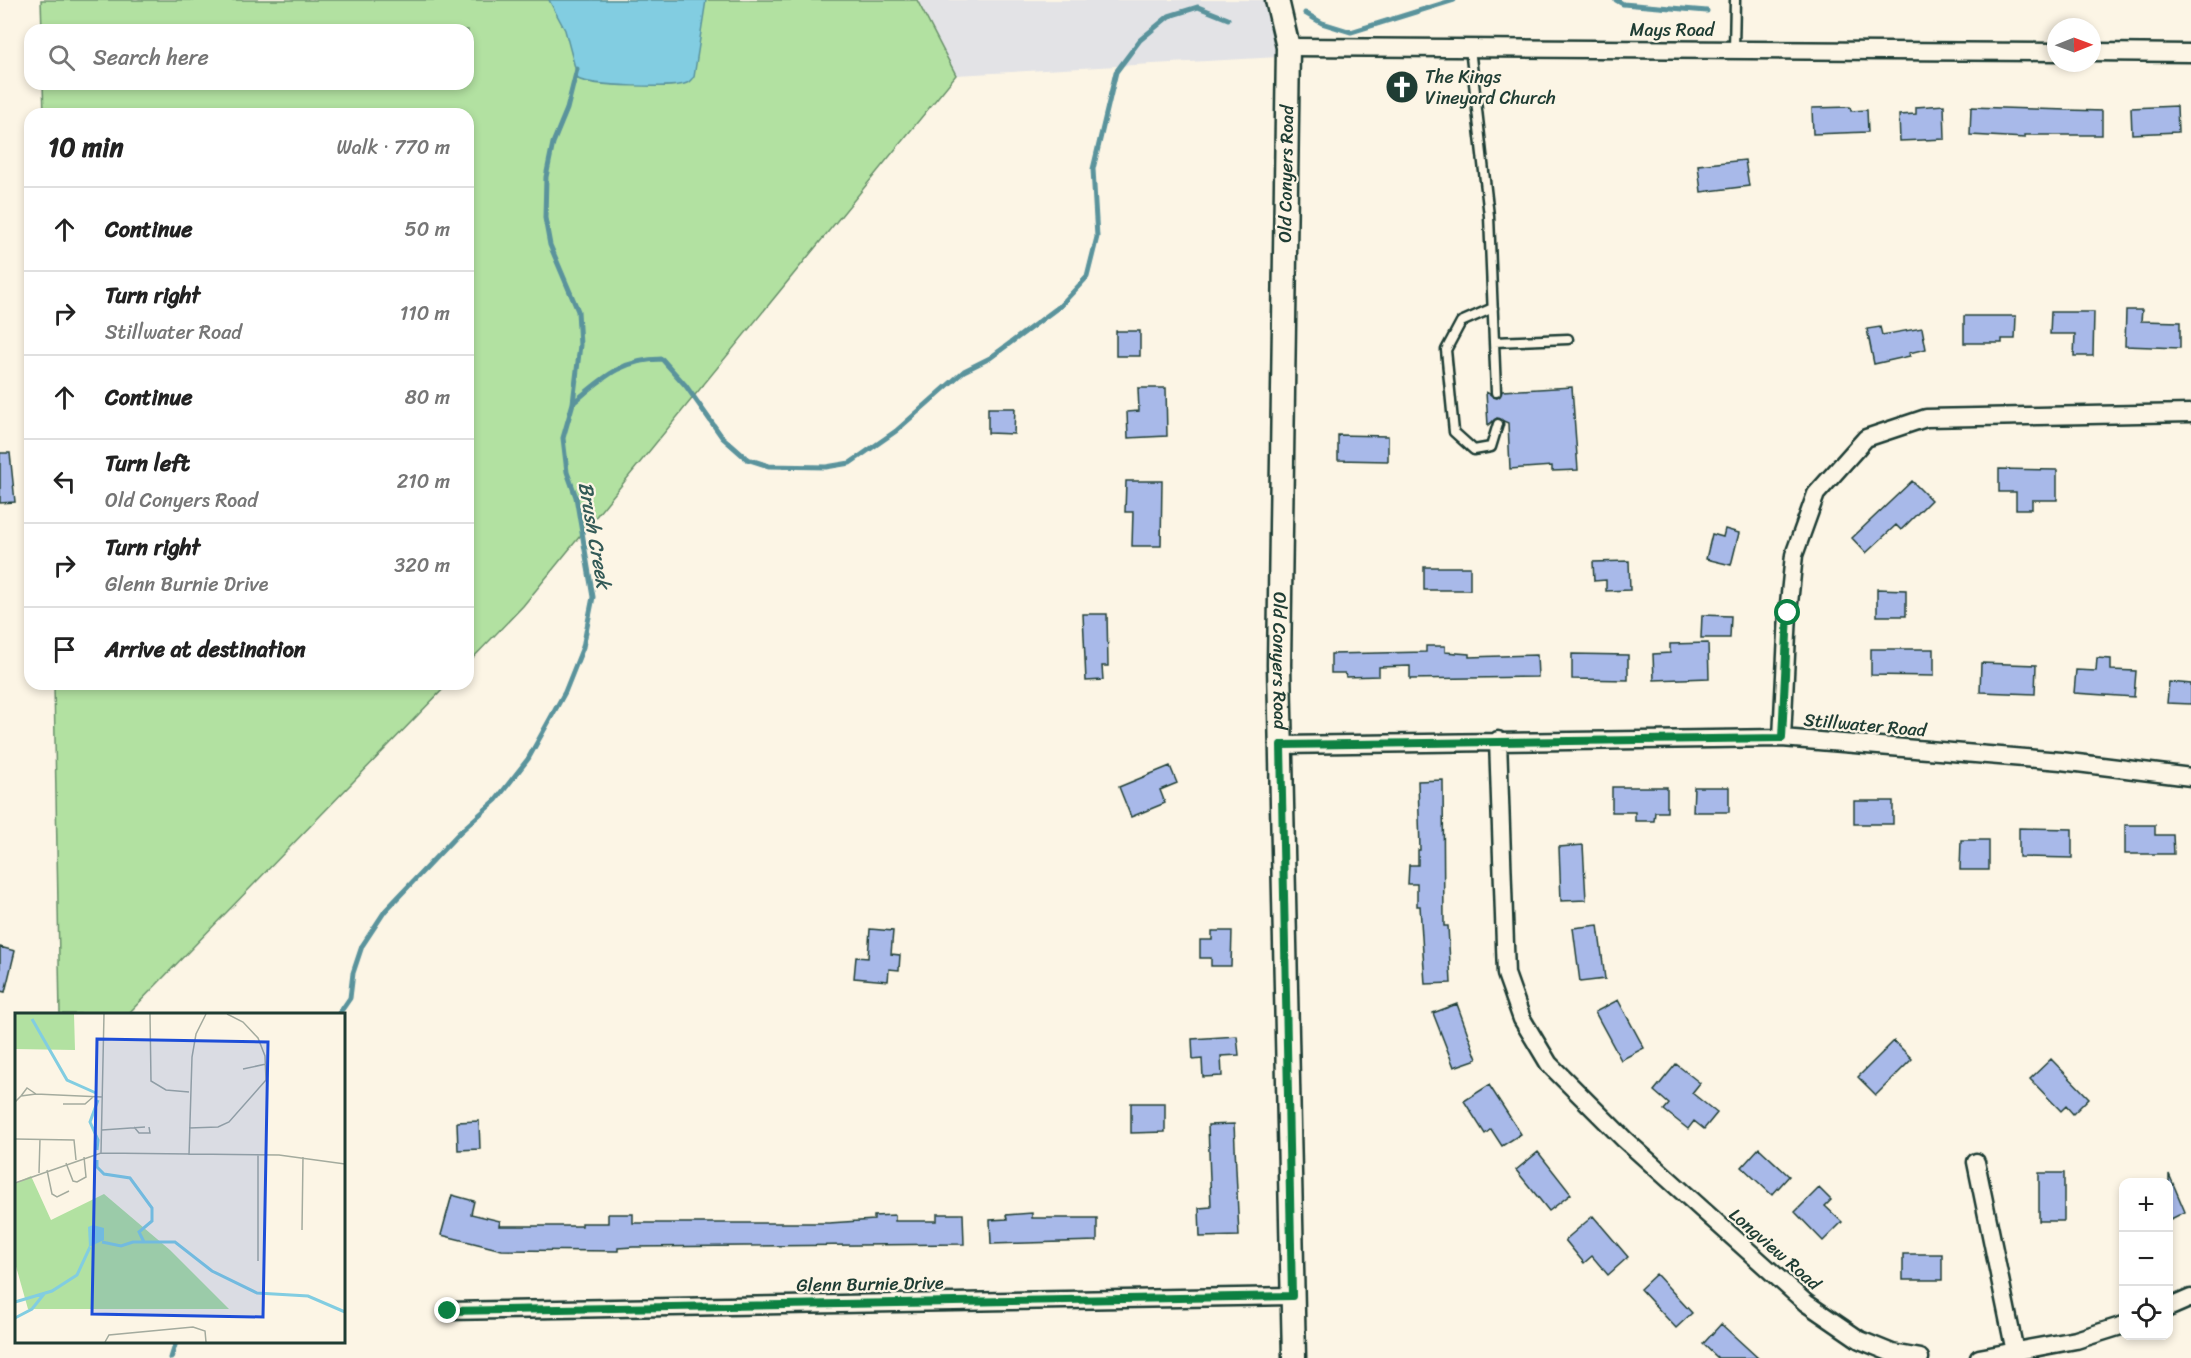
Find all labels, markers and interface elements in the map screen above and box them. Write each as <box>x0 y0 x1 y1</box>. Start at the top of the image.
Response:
street label: Mays Road <box>1630 14 1716 46</box>
north arrow <box>2047 18 2101 72</box>
search box <box>24 24 474 90</box>
text: Search here <box>93 38 209 77</box>
icon: search <box>45 41 78 74</box>
place label: The Kings Vineyard Church <box>1425 61 1556 114</box>
church icon: The Kings Vineyard Church <box>1384 69 1420 105</box>
street label: Old Conyers Road <box>1269 103 1303 243</box>
text: 10 min <box>48 124 124 170</box>
text: Walk · 770 m <box>336 130 450 165</box>
text: Continue <box>105 210 193 249</box>
text: 50 m <box>405 212 450 247</box>
icon: ahead <box>48 213 81 246</box>
text: Turn right <box>105 276 200 315</box>
text: 110 m <box>400 296 450 331</box>
icon: right <box>48 297 81 330</box>
text: Stillwater Road <box>105 315 242 350</box>
text: Continue <box>105 378 193 417</box>
text: 80 m <box>405 380 450 415</box>
icon: ahead <box>48 381 81 414</box>
text: Turn left <box>105 444 190 483</box>
text: 210 m <box>397 464 450 499</box>
icon: left <box>48 465 81 498</box>
water label: Brush Creek <box>568 479 622 593</box>
text: Old Conyers Road <box>105 483 258 518</box>
text: Turn right <box>105 528 200 567</box>
text: 320 m <box>394 548 450 583</box>
icon: right <box>48 549 81 582</box>
text: Glenn Burnie Drive <box>105 567 268 602</box>
street label: Old Conyers Road <box>1263 592 1296 731</box>
route start <box>1774 599 1800 625</box>
text: Arrive at destination <box>105 630 306 669</box>
icon: arrive <box>48 633 81 666</box>
street label: Stillwater Road <box>1802 704 1929 746</box>
inset map <box>15 1013 345 1343</box>
map controls <box>2119 1178 2173 1340</box>
button: + <box>2119 1178 2173 1232</box>
street label: Longview Road <box>1721 1200 1830 1299</box>
button: − <box>2119 1232 2173 1286</box>
street label: Glenn Burnie Drive <box>796 1267 944 1301</box>
button: locate <box>2119 1286 2173 1340</box>
route end <box>434 1297 460 1323</box>

